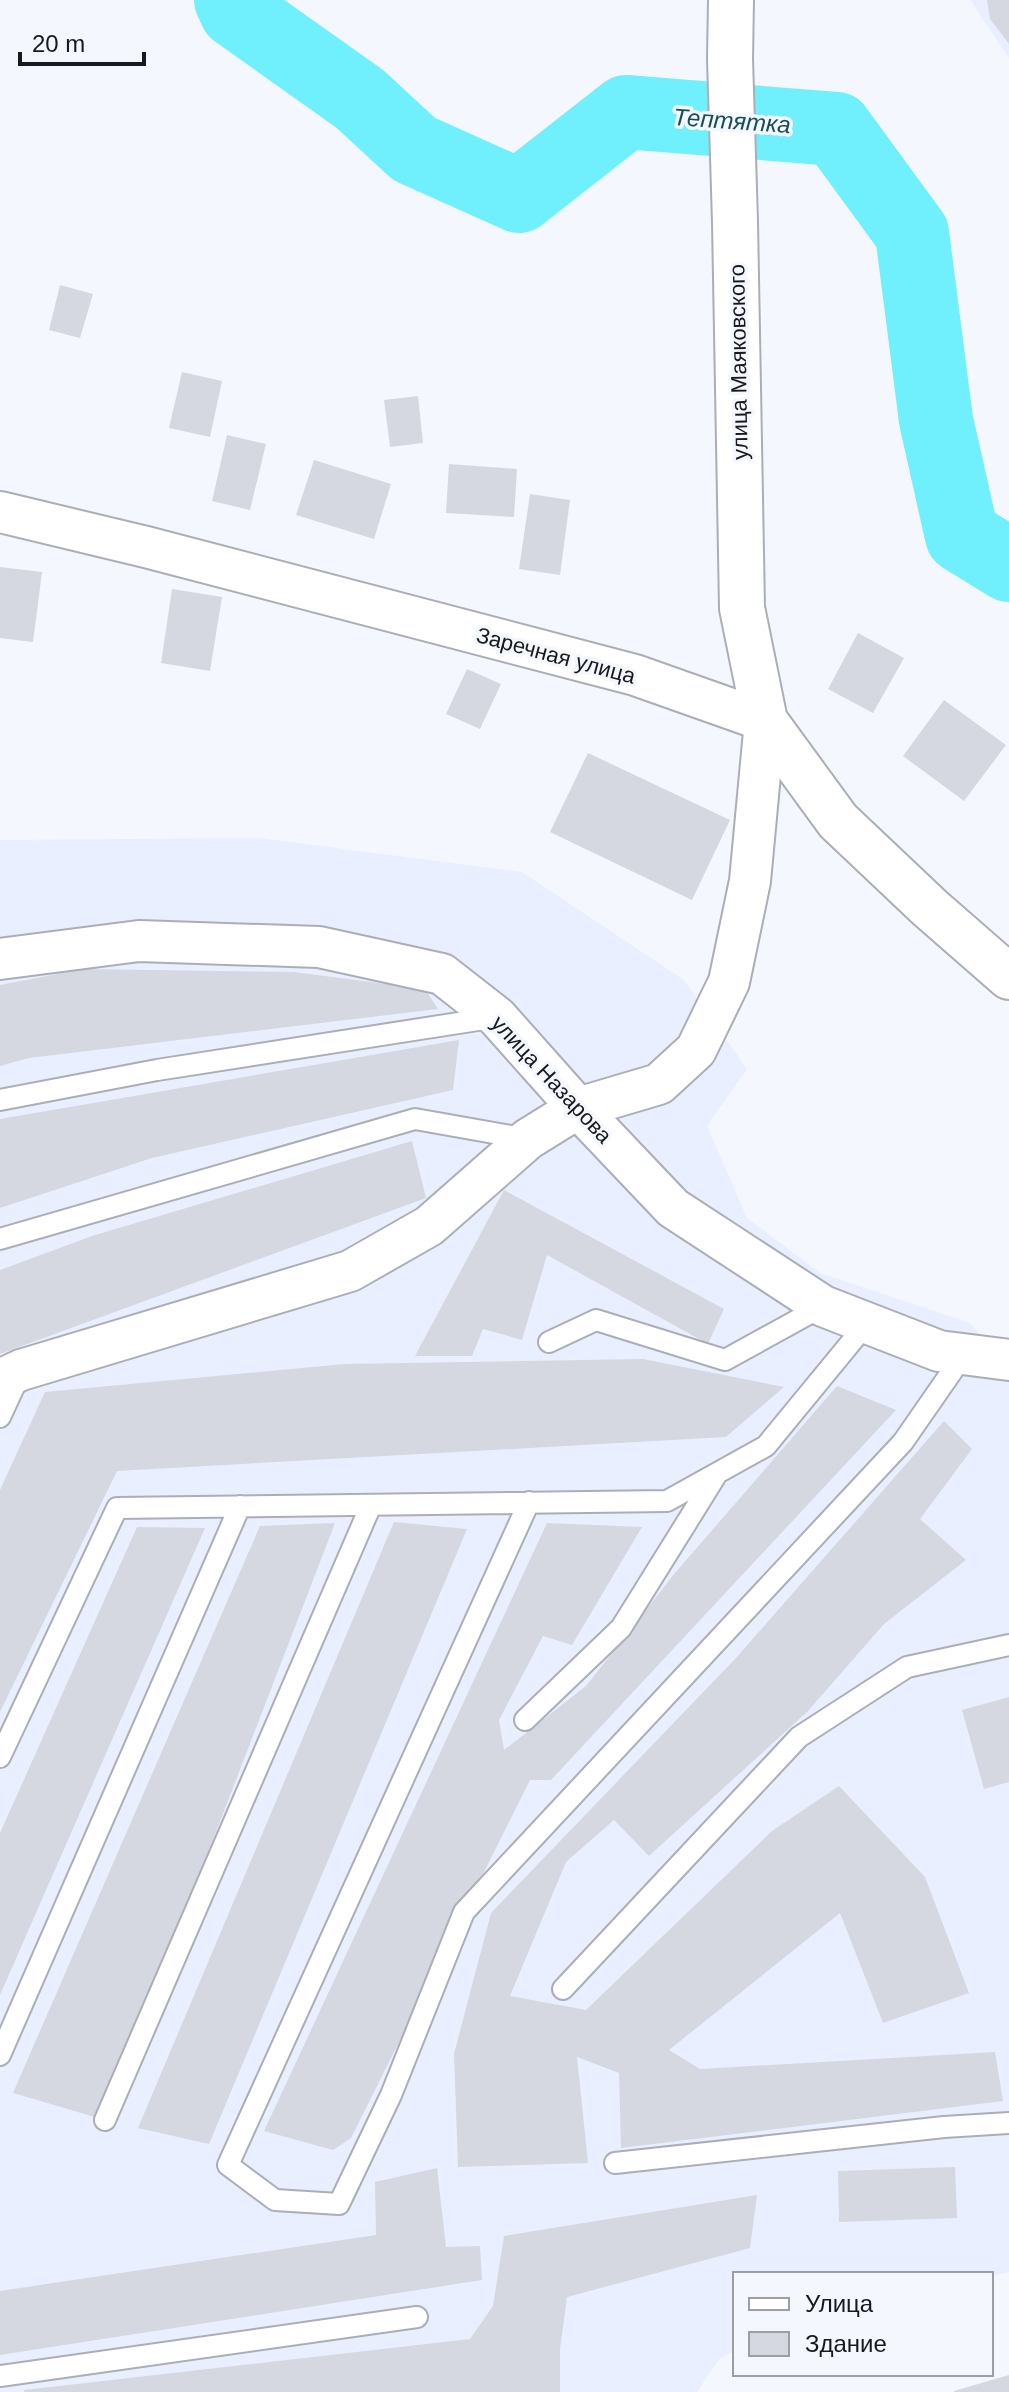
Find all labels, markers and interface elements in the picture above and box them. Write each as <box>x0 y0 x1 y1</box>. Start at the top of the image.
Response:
scale bar <box>20 16 144 66</box>
text: 20 m <box>32 30 85 57</box>
water label: Тептятка <box>672 103 792 138</box>
street label: улица Маяковского <box>724 264 753 460</box>
street label: Заречная улица <box>474 622 639 689</box>
street label: улица Назарова <box>486 1011 618 1149</box>
legend <box>733 2272 993 2376</box>
text: Улица <box>805 2290 874 2317</box>
text: Здание <box>805 2330 887 2357</box>

